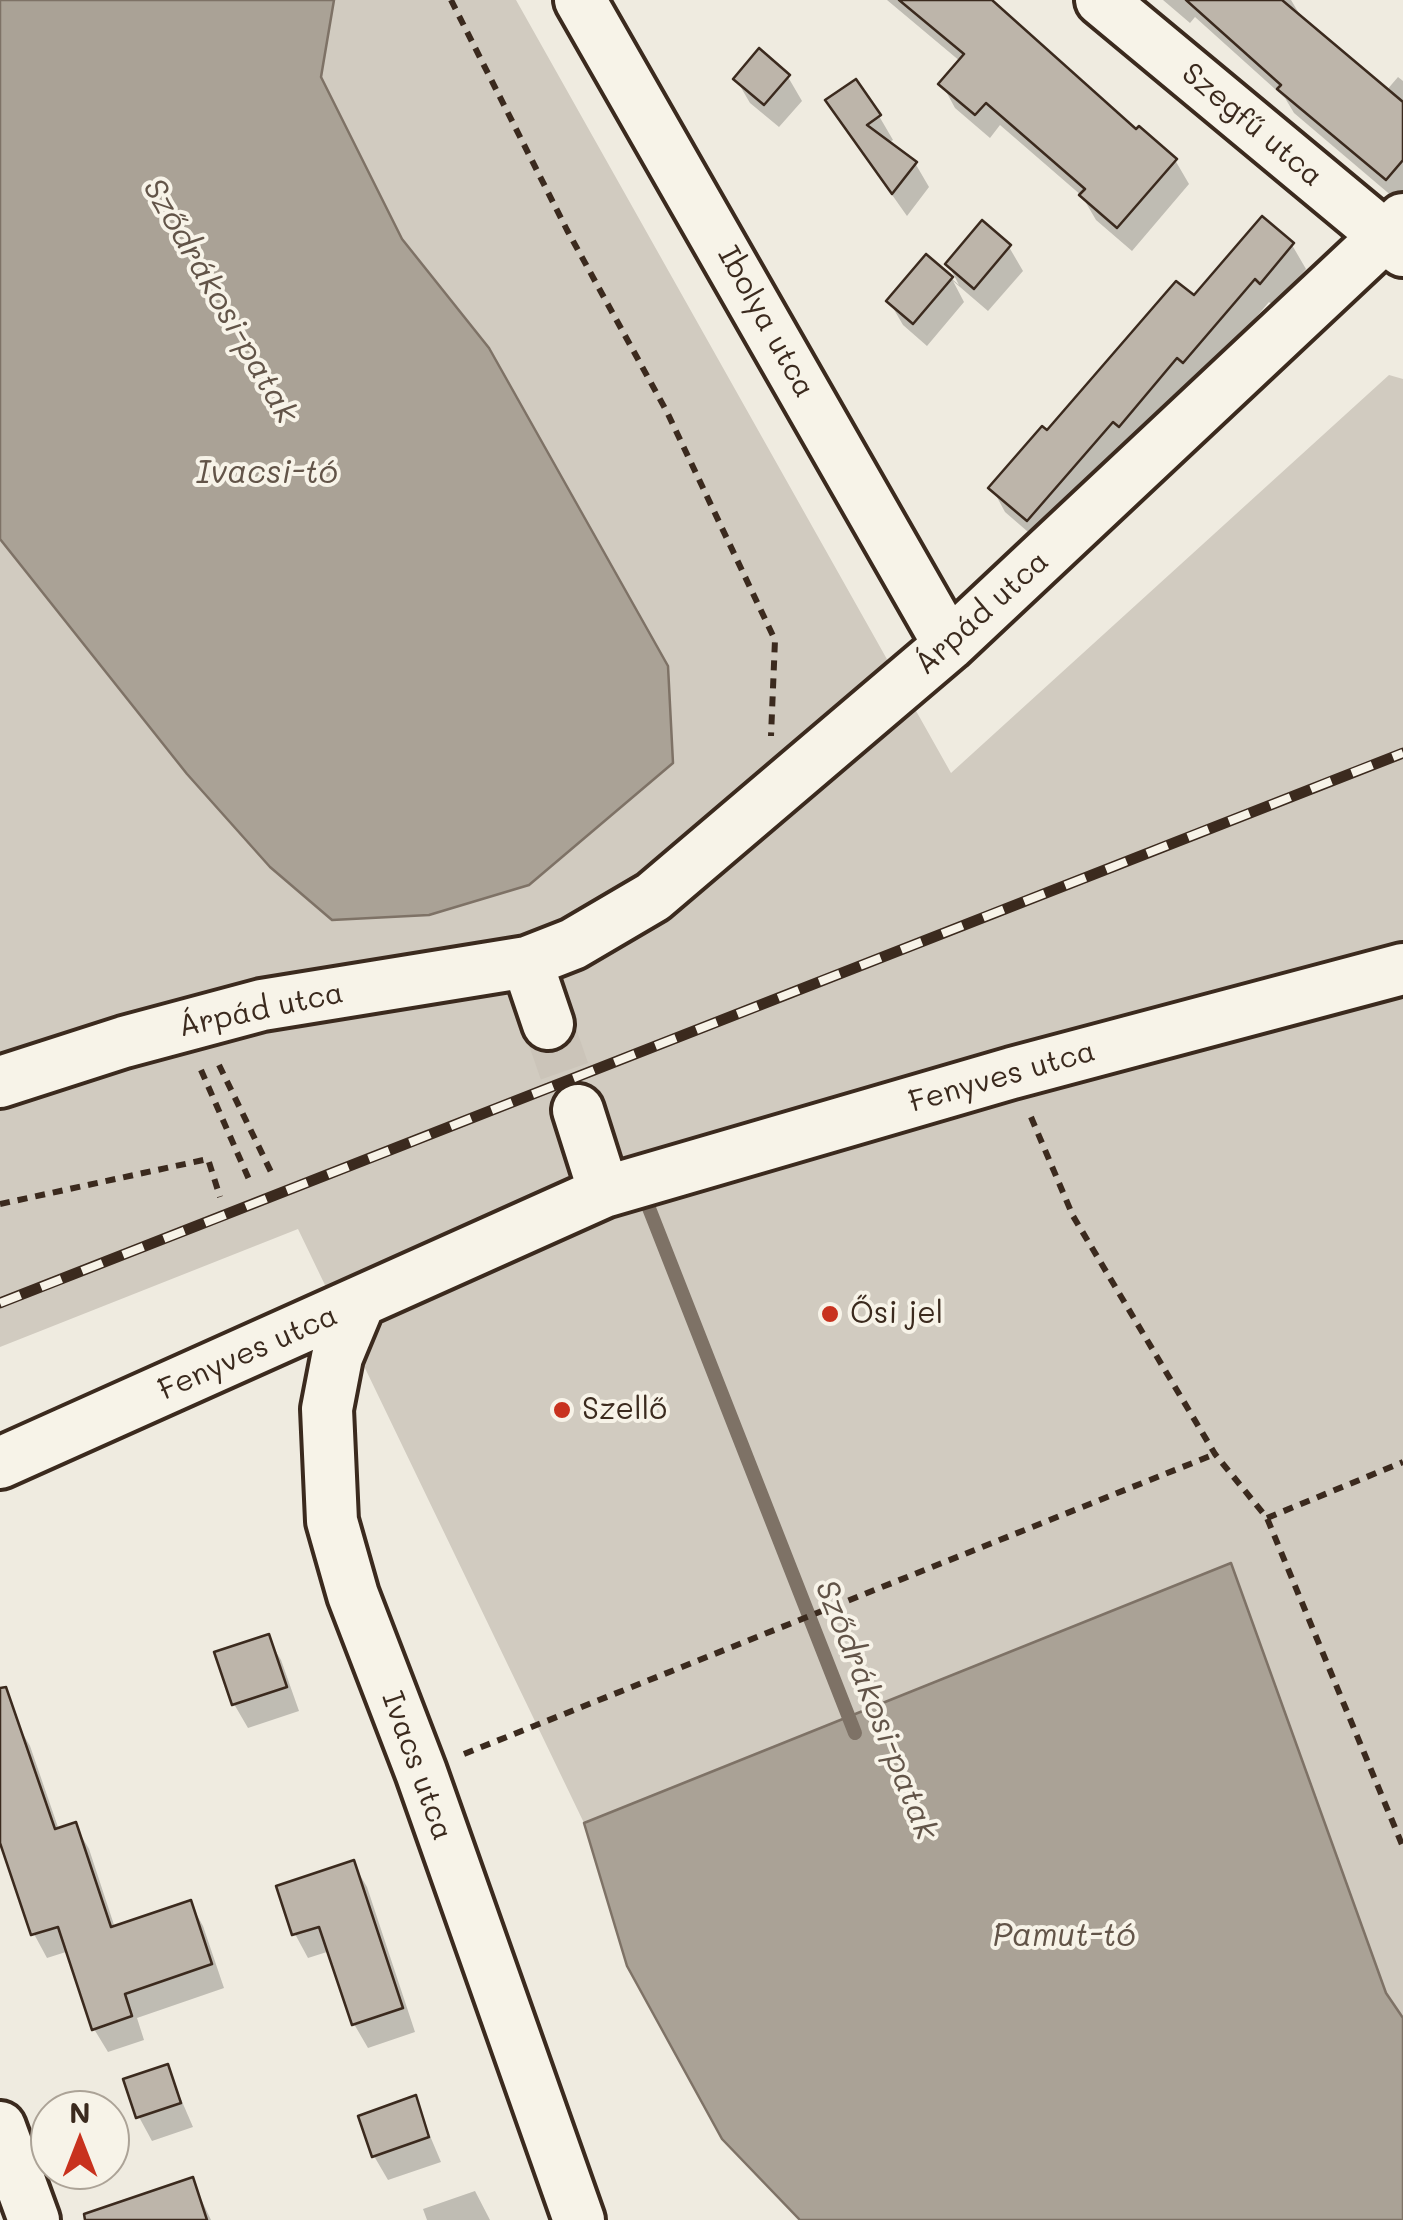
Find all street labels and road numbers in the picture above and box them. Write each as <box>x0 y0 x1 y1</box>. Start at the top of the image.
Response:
street label: Szegfű utca <box>1174 56 1330 194</box>
street label: Ibolya utca <box>710 240 822 404</box>
street label: Árpád utca <box>908 544 1056 682</box>
street label: Árpád utca <box>175 975 347 1045</box>
street label: Fenyves utca <box>905 1033 1099 1121</box>
street label: Fenyves utca <box>153 1297 343 1409</box>
street label: Ivacs utca <box>374 1687 460 1845</box>

